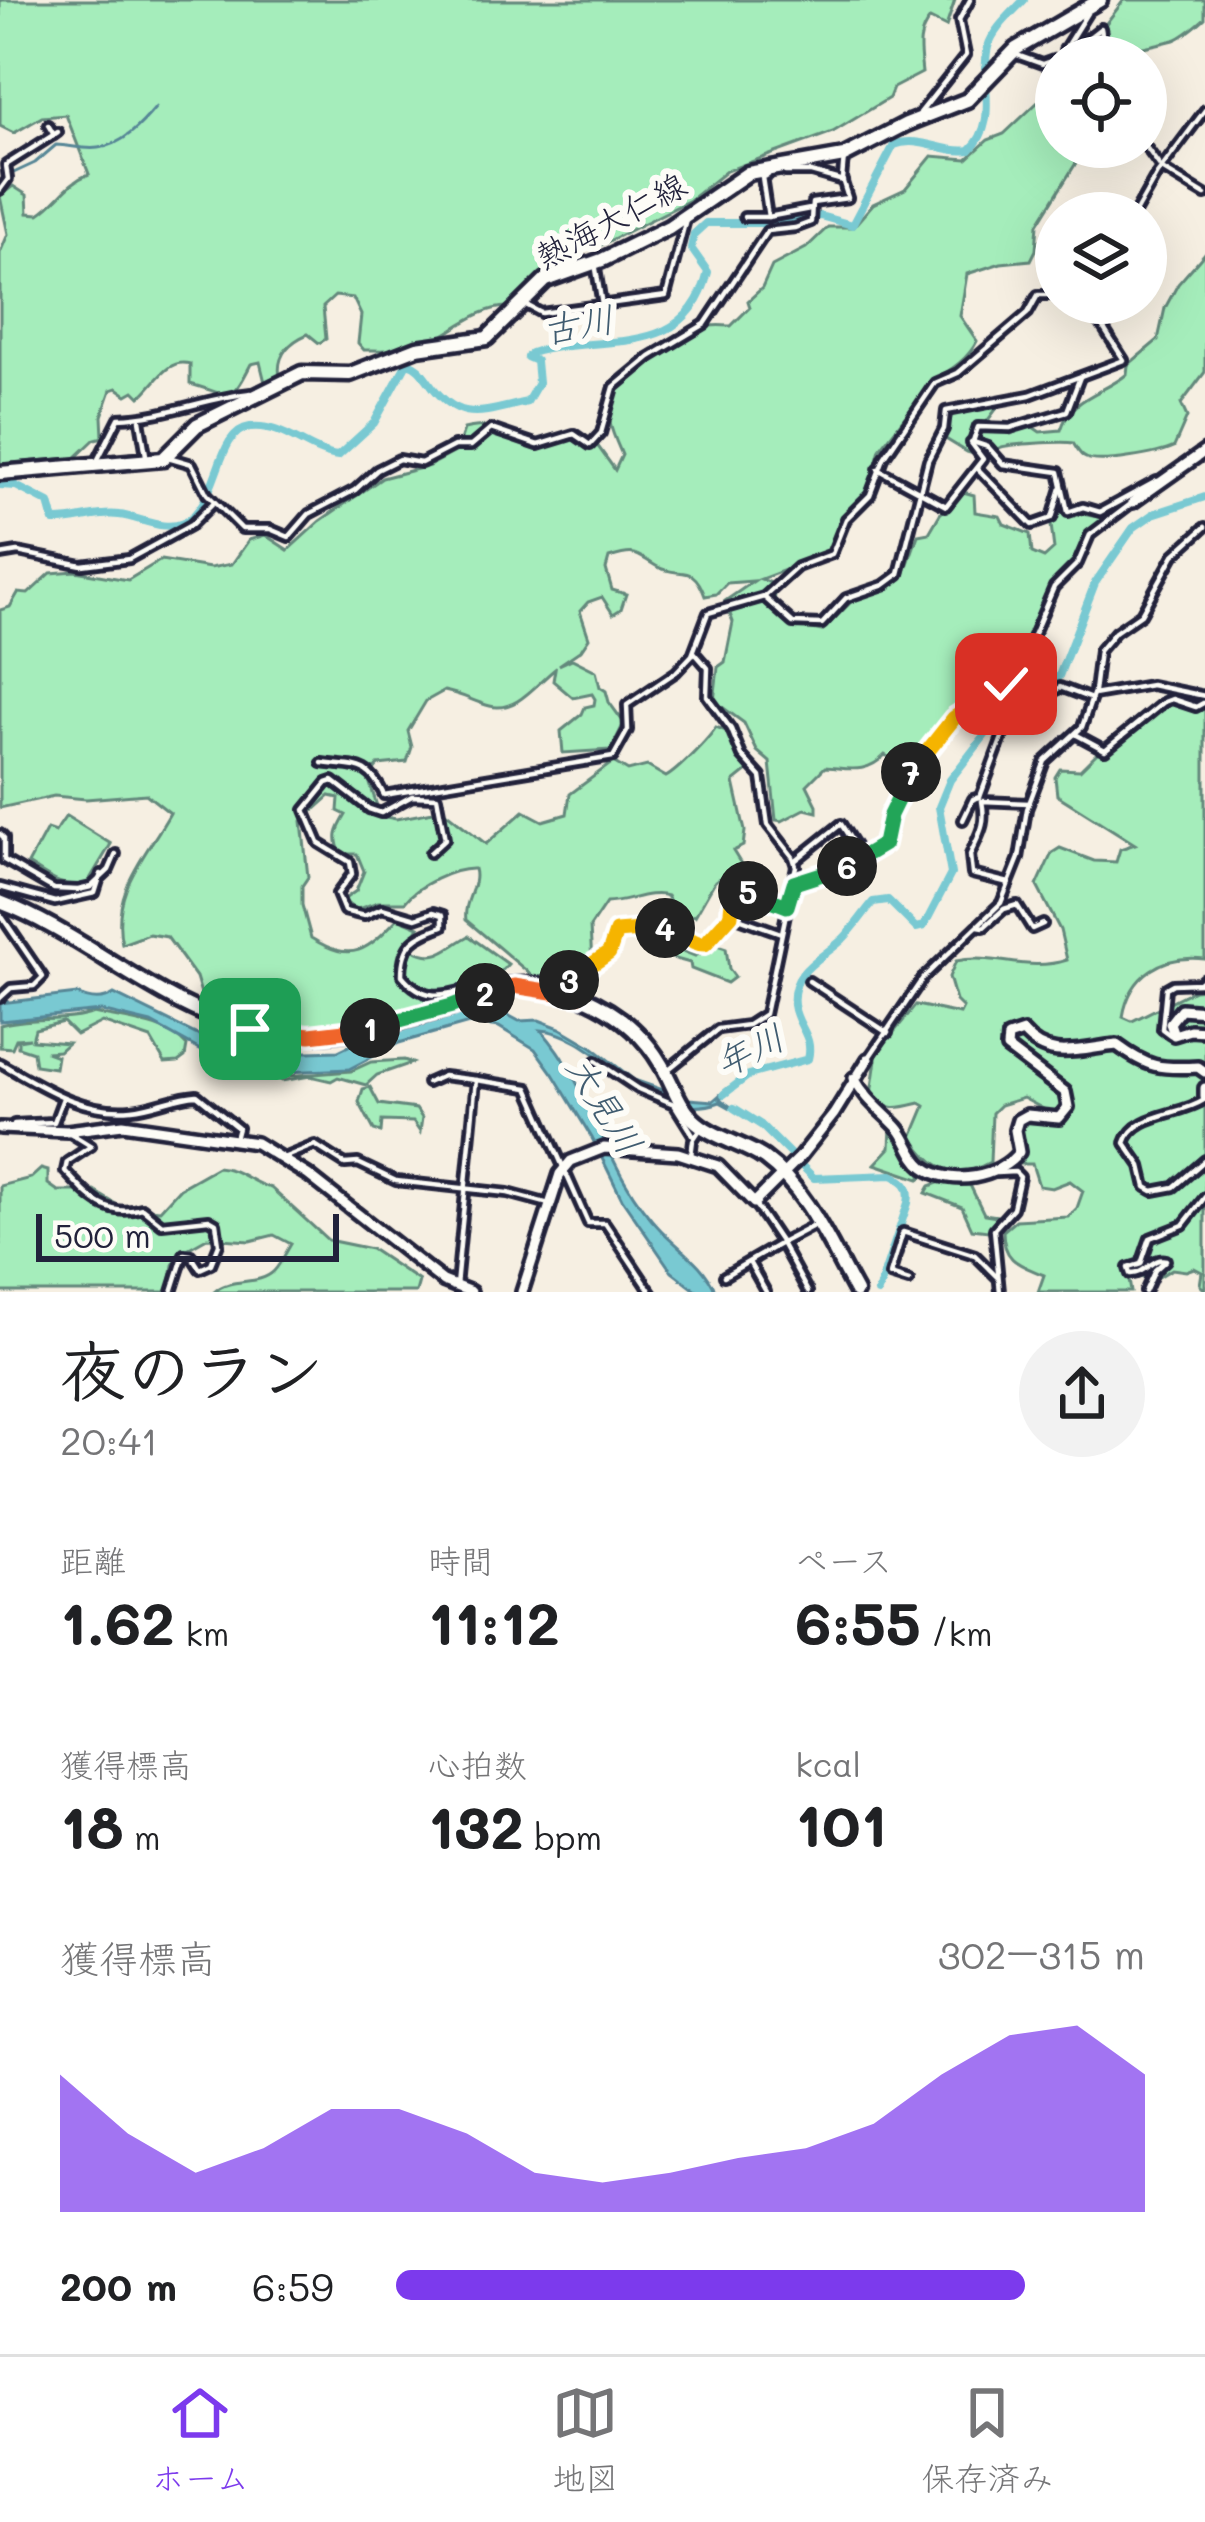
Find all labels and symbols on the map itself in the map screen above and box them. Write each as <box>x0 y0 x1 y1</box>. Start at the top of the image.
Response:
street label: 熱海大仁線 <box>527 161 693 277</box>
water label: 古川 <box>538 294 618 352</box>
pin <box>955 633 1057 735</box>
pin: 7 <box>881 742 941 802</box>
pin: 6 <box>817 836 877 896</box>
pin: 5 <box>718 861 778 921</box>
pin: 4 <box>635 898 695 958</box>
pin: 3 <box>539 950 599 1010</box>
pin: 2 <box>455 963 515 1023</box>
pin <box>199 978 301 1080</box>
pin: 1 <box>340 998 400 1058</box>
water label: 年川 <box>706 1012 792 1086</box>
water label: 大見川 <box>557 1046 655 1162</box>
scale bar <box>36 1208 339 1261</box>

